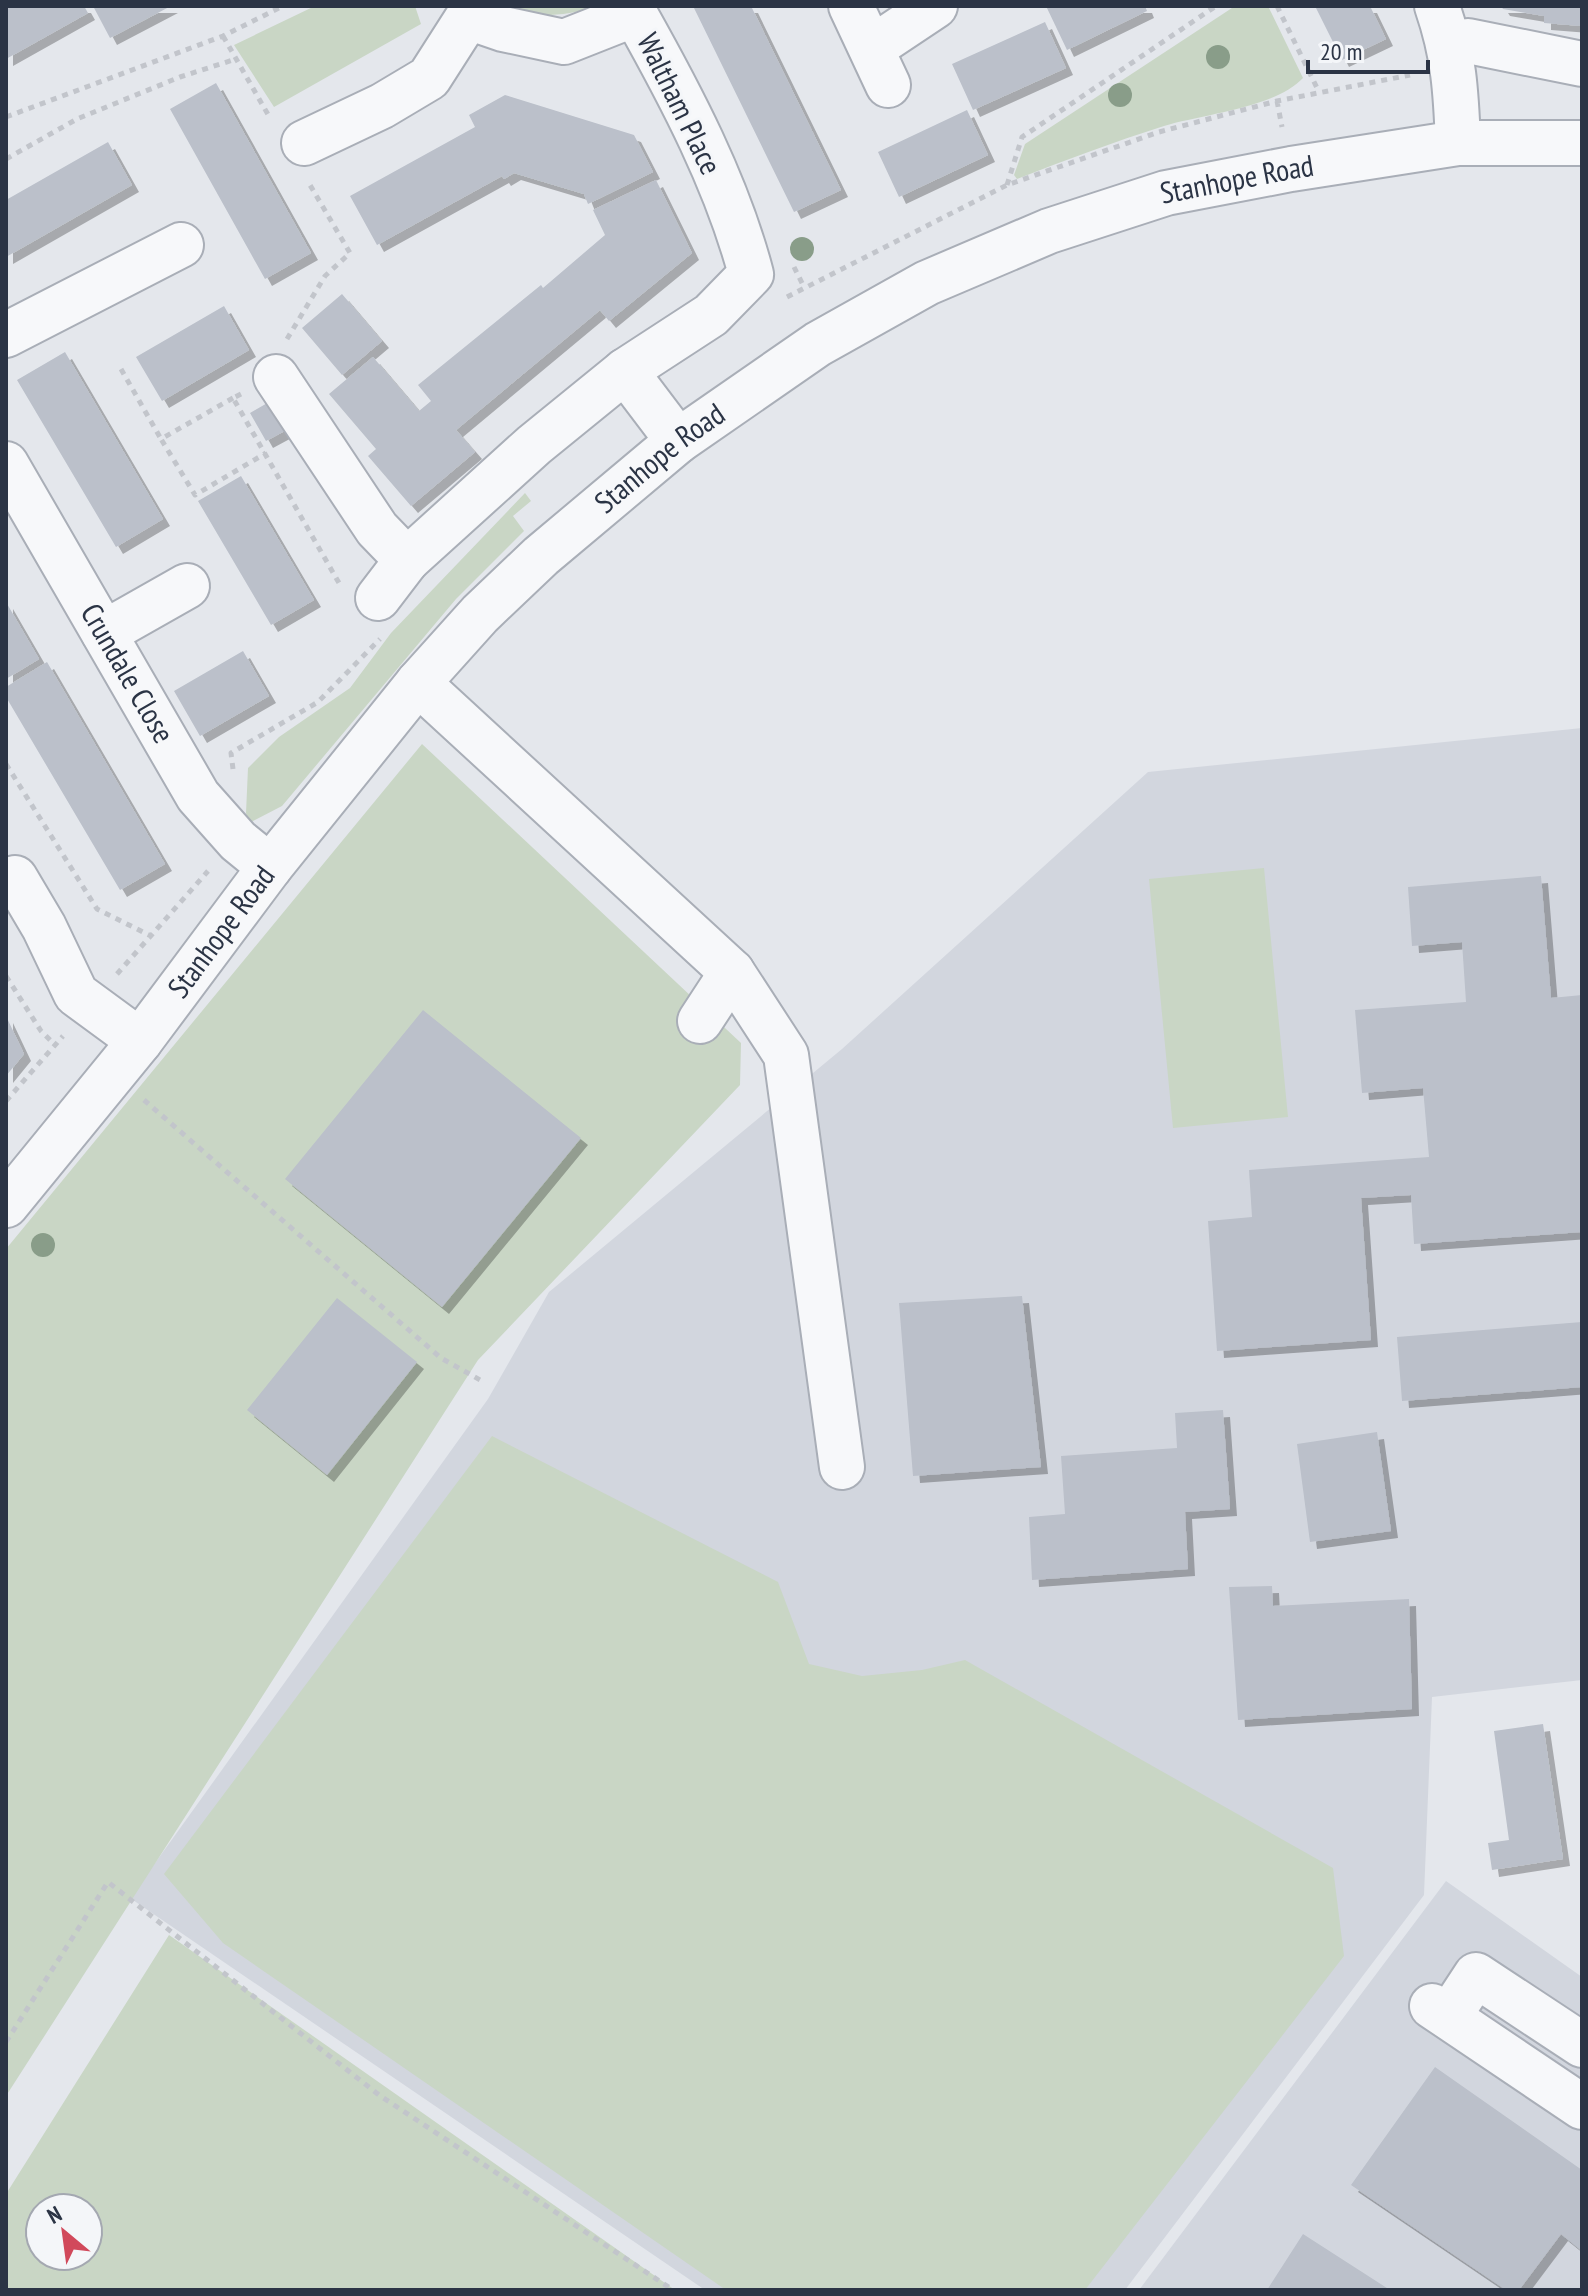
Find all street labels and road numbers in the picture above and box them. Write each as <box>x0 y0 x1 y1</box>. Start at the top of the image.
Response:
street label: Waltham Place <box>629 26 731 180</box>
street label: Stanhope Road <box>1157 145 1316 212</box>
street label: Stanhope Road <box>586 394 732 521</box>
street label: Crundale Close <box>73 596 184 750</box>
street label: Stanhope Road <box>158 857 282 1005</box>

